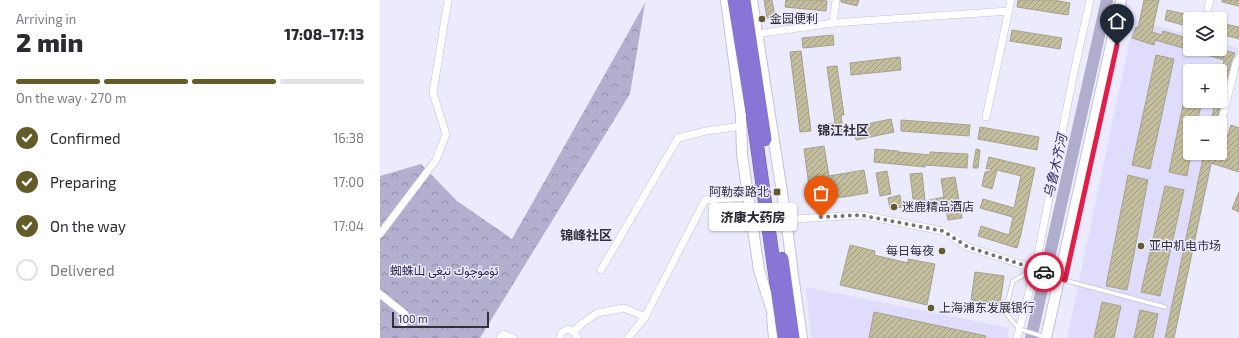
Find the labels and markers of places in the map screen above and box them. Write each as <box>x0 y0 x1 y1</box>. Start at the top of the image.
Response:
pin <box>1100 4 1134 45</box>
place label: 金园便利 <box>770 11 818 25</box>
marker: 金园便利 <box>757 14 767 24</box>
pin <box>804 176 838 217</box>
place label: 阿勒泰路北 <box>709 184 769 198</box>
marker: 阿勒泰路北 <box>772 187 782 197</box>
place label: 迷鹿精品酒店 <box>902 199 974 213</box>
marker: 迷鹿精品酒店 <box>889 202 899 212</box>
callout: 济康大药房 <box>709 203 797 231</box>
place label: 亚中机电市场 <box>1149 238 1221 252</box>
marker: 亚中机电市场 <box>1136 241 1146 251</box>
place label: 每日每夜 <box>886 243 934 257</box>
marker: 每日每夜 <box>937 246 947 256</box>
place label: 上海浦东发展银行 <box>939 300 1035 314</box>
marker: 上海浦东发展银行 <box>926 303 936 313</box>

